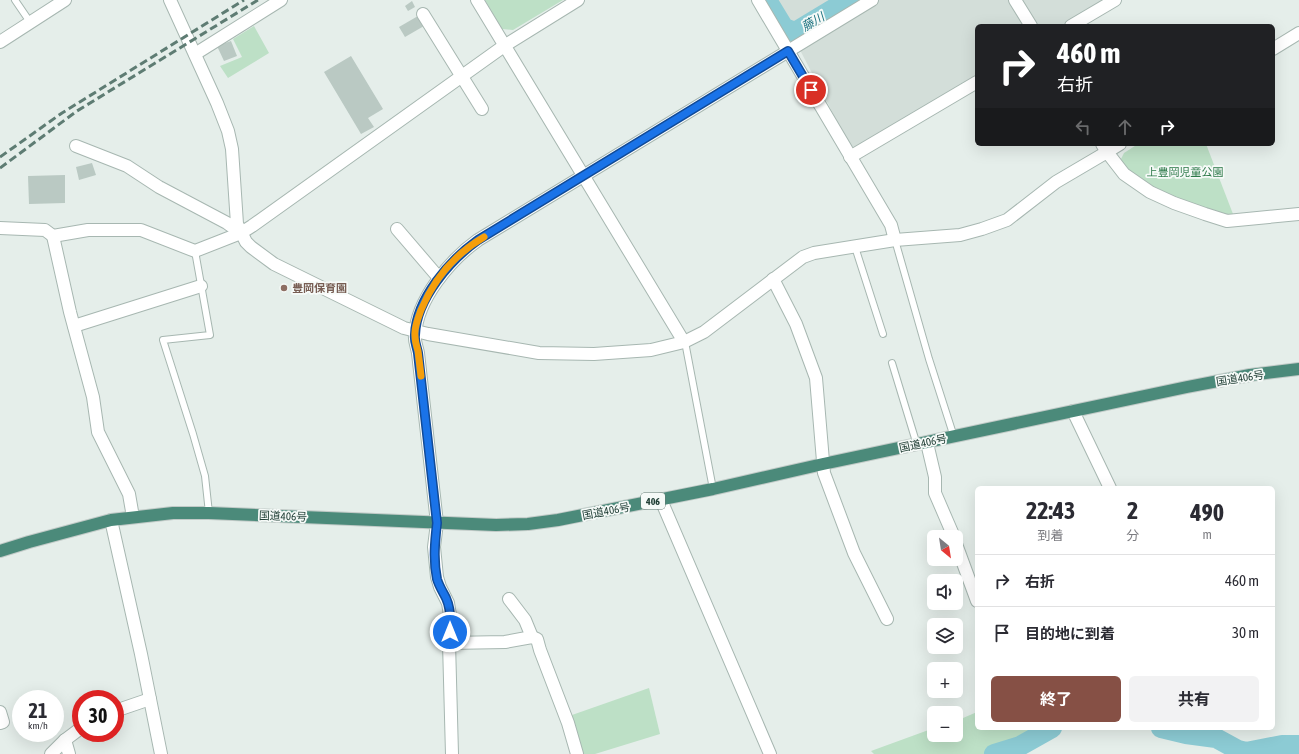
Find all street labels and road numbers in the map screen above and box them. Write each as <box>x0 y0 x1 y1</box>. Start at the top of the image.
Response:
street label: 国道406号 <box>1215 368 1265 388</box>
street label: 国道406号 <box>898 432 948 454</box>
road number: 406 <box>641 493 665 509</box>
street label: 国道406号 <box>581 500 631 522</box>
street label: 国道406号 <box>259 509 307 523</box>

